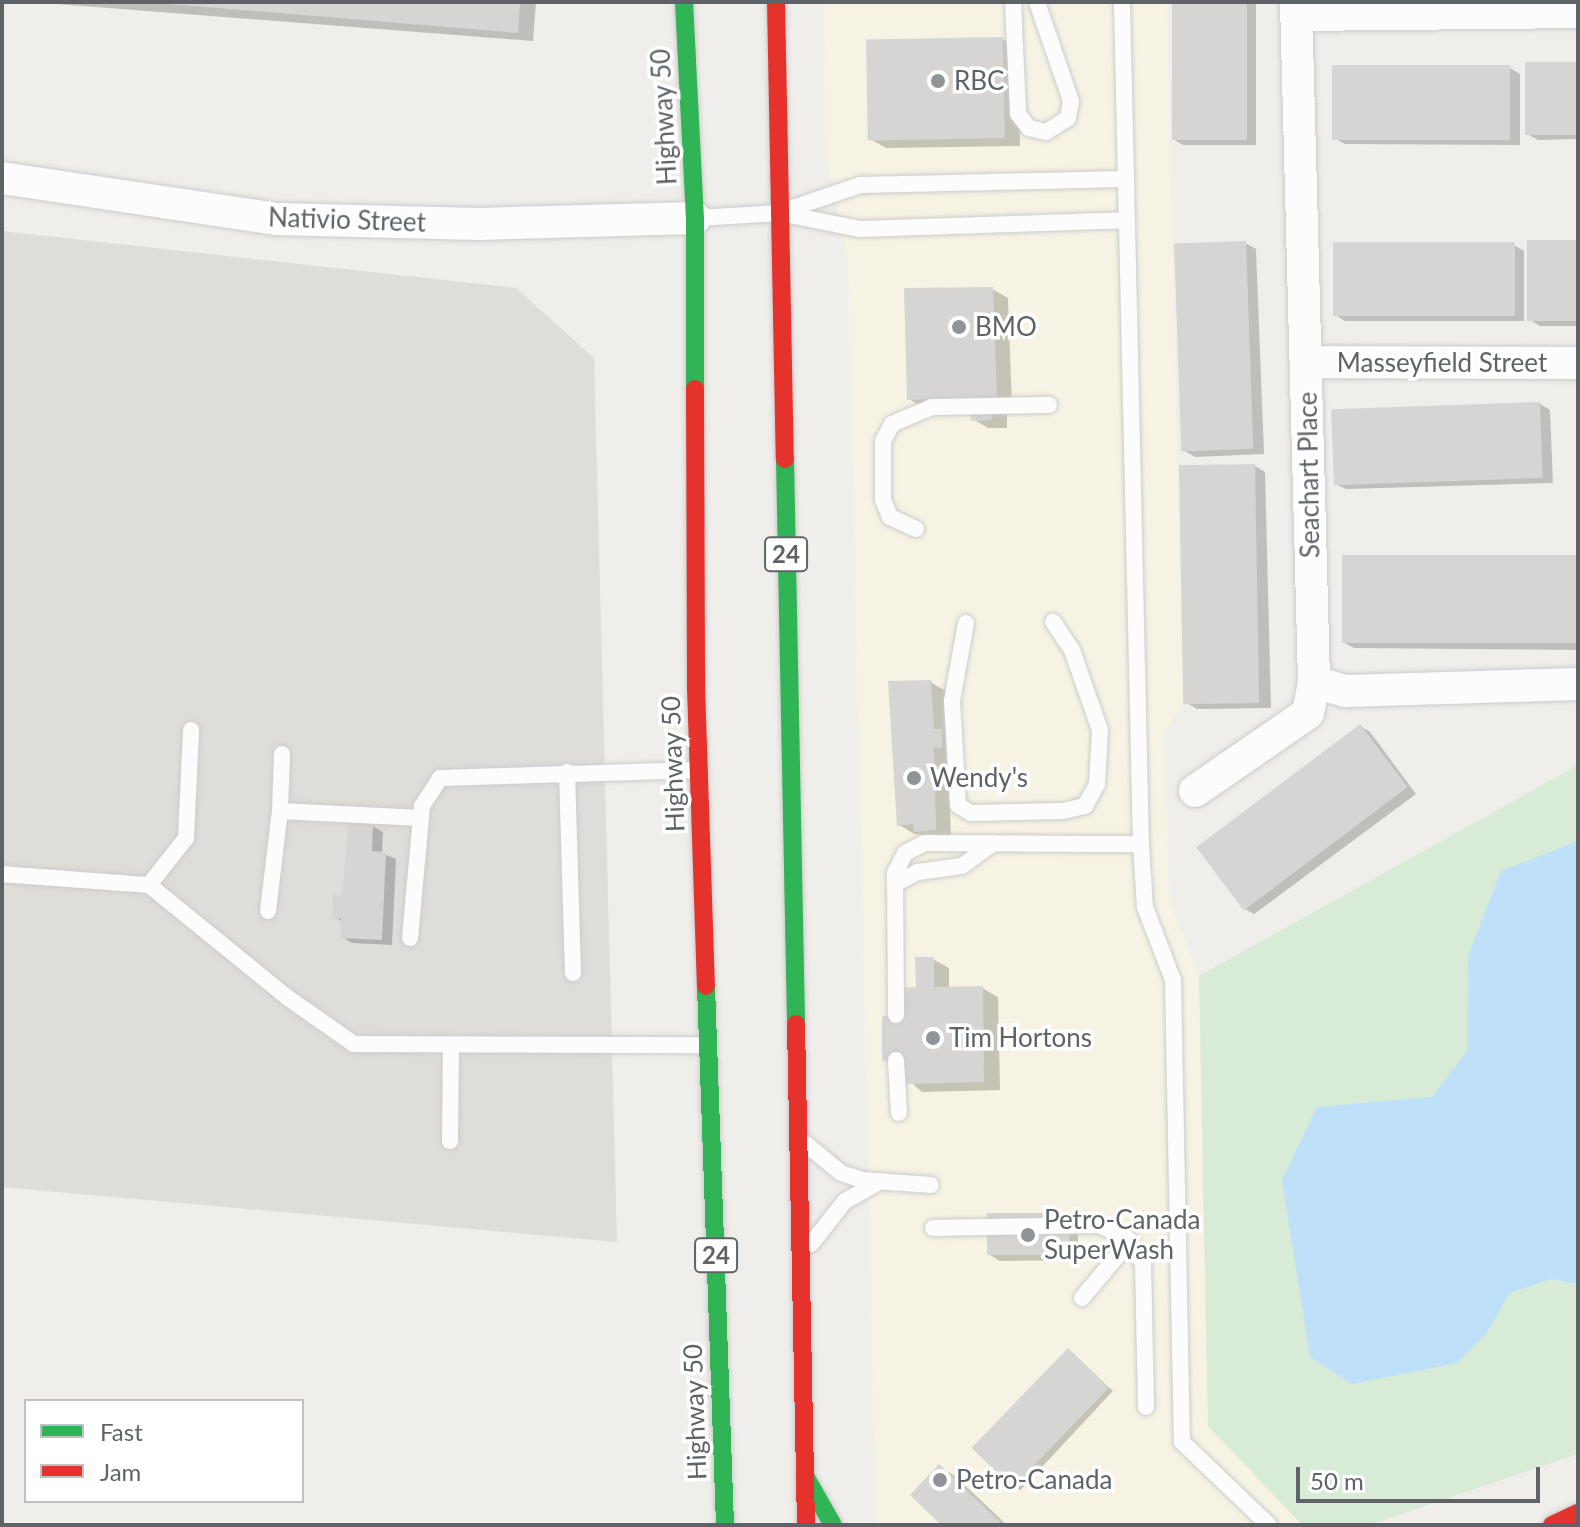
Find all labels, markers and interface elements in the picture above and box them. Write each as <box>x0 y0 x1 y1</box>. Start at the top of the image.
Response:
street label: Highway 50 <box>645 48 683 186</box>
place label: RBC <box>954 65 1004 97</box>
marker: RBC <box>929 72 947 90</box>
street label: Nativio Street <box>268 202 426 238</box>
place label: BMO <box>975 311 1037 343</box>
marker: BMO <box>950 318 968 336</box>
street label: Masseyfield Street <box>1337 347 1547 379</box>
street label: Seachart Place <box>1292 392 1326 558</box>
road number: 24 <box>764 534 808 574</box>
street label: Highway 50 <box>655 695 691 833</box>
place label: Wendy's <box>930 762 1028 794</box>
marker: Wendy's <box>905 769 923 787</box>
place label: Tim Hortons <box>949 1022 1092 1054</box>
marker: Tim Hortons <box>924 1029 942 1047</box>
place label: Petro-Canada SuperWash <box>1044 1204 1200 1266</box>
marker: Petro-Canada SuperWash <box>1019 1226 1037 1244</box>
road number: 24 <box>694 1235 738 1275</box>
street label: Highway 50 <box>677 1343 713 1481</box>
legend <box>24 1399 304 1503</box>
text: Fast <box>100 1417 143 1446</box>
scale bar <box>1300 1451 1544 1501</box>
text: Jam <box>100 1457 141 1486</box>
place label: Petro-Canada <box>956 1464 1112 1496</box>
text: 50 m <box>1310 1466 1364 1495</box>
marker: Petro-Canada <box>931 1471 949 1489</box>

